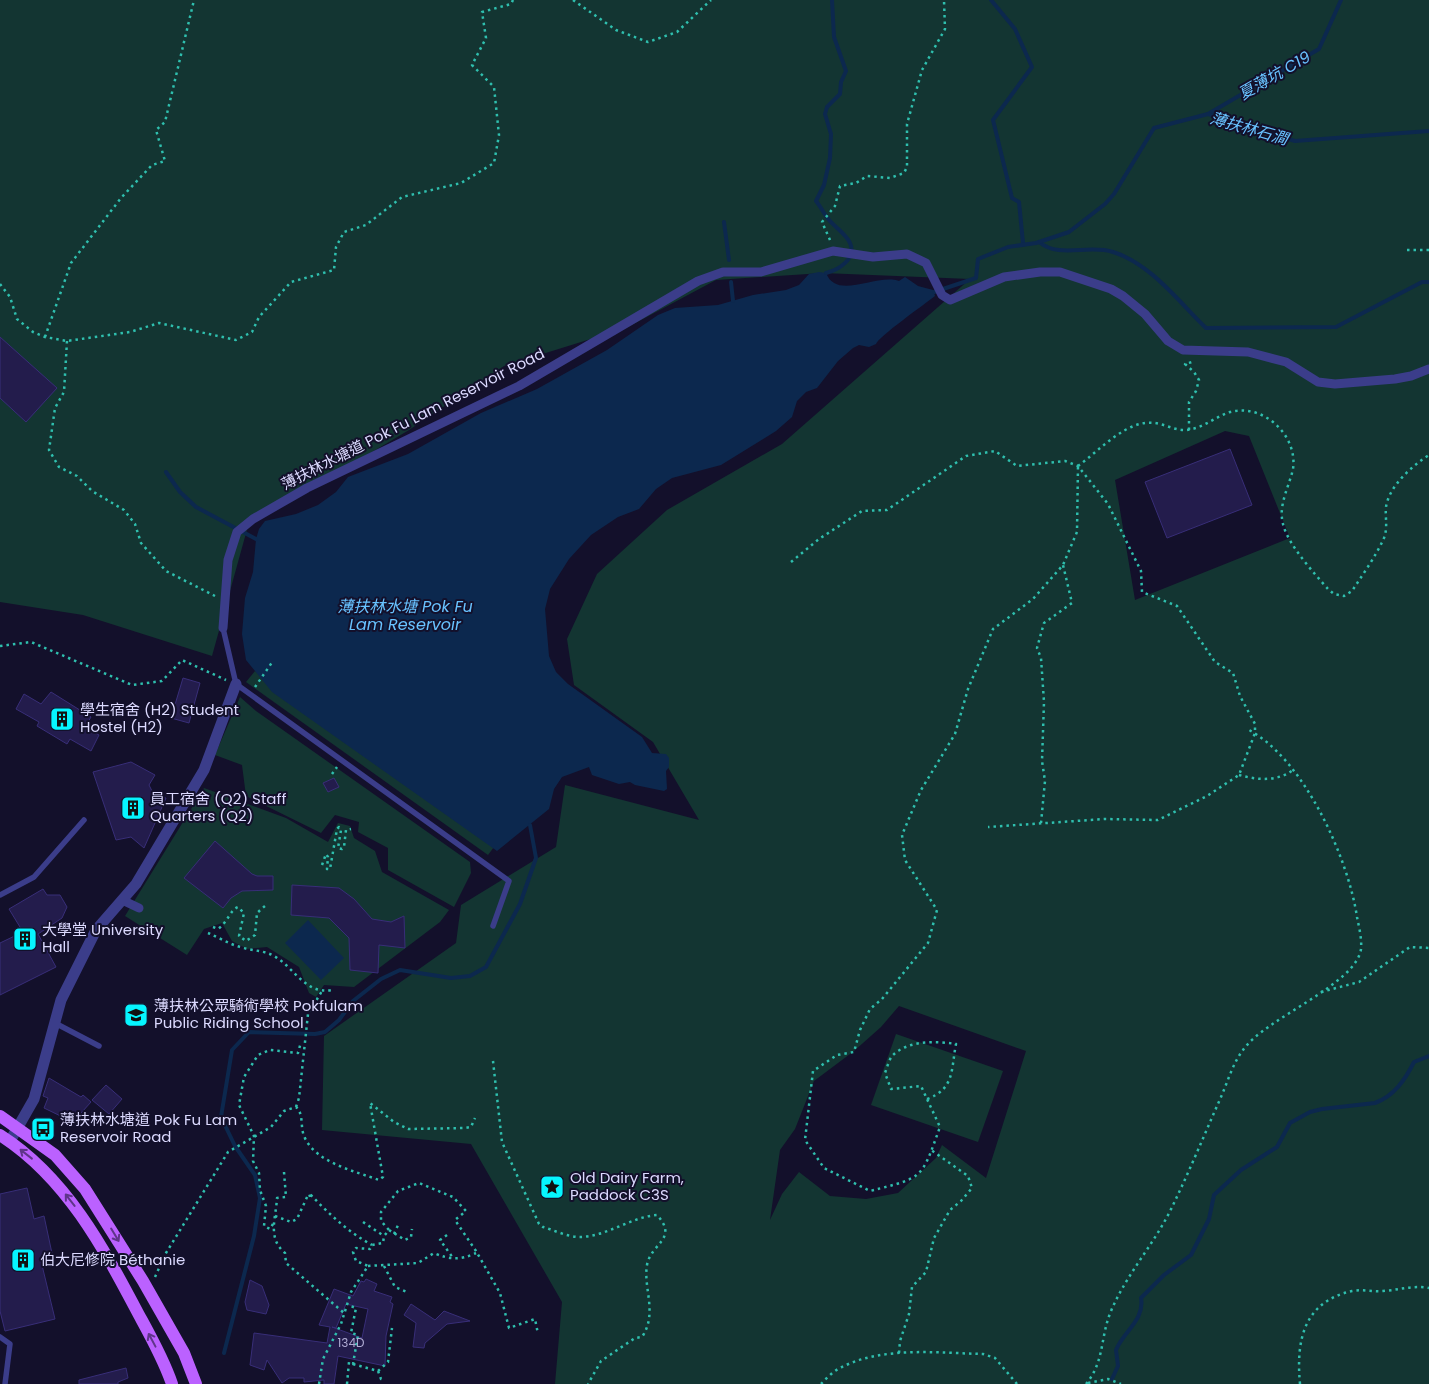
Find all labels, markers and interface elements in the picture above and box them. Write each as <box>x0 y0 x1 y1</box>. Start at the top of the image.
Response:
water label: 夏薄坑 C19 <box>1234 45 1315 105</box>
water label: 薄扶林石澗 <box>1207 106 1292 151</box>
street label: 薄扶林水塘道 Pok Fu Lam Reservoir Road <box>278 343 548 494</box>
water label: 薄扶林水塘 Pok Fu Lam Reservoir <box>337 595 473 636</box>
place label: 學生宿舍 (H2) Student Hostel (H2) <box>80 699 239 737</box>
building icon: 學生宿舍 (H2) Student Hostel (H2) <box>49 706 75 732</box>
place label: 員工宿舍 (Q2) Staff Quarters (Q2) <box>150 788 286 826</box>
building icon: 員工宿舍 (Q2) Staff Quarters (Q2) <box>120 795 146 821</box>
place label: 大學堂 University Hall <box>42 919 164 957</box>
building icon: 大學堂 University Hall <box>12 926 38 952</box>
place label: 薄扶林公眾騎術學校 Pokfulam Public Riding School <box>154 995 363 1033</box>
school or university icon: 薄扶林公眾騎術學校 Pokfulam Public Riding School <box>123 1002 149 1028</box>
place label: 薄扶林水塘道 Pok Fu Lam Reservoir Road <box>60 1109 237 1147</box>
bus stop icon: 薄扶林水塘道 Pok Fu Lam Reservoir Road <box>30 1116 56 1142</box>
one-way arrow <box>20 1149 33 1160</box>
place label: Old Dairy Farm, Paddock C3S <box>570 1167 684 1205</box>
place icon: Old Dairy Farm, Paddock C3S <box>539 1174 565 1200</box>
one-way arrow <box>64 1194 75 1207</box>
one-way arrow <box>111 1228 121 1242</box>
building icon: 伯大尼修院 Béthanie <box>10 1247 36 1273</box>
place label: 伯大尼修院 Béthanie <box>40 1249 185 1270</box>
one-way arrow <box>147 1333 156 1348</box>
house number: 134D <box>338 1334 364 1351</box>

